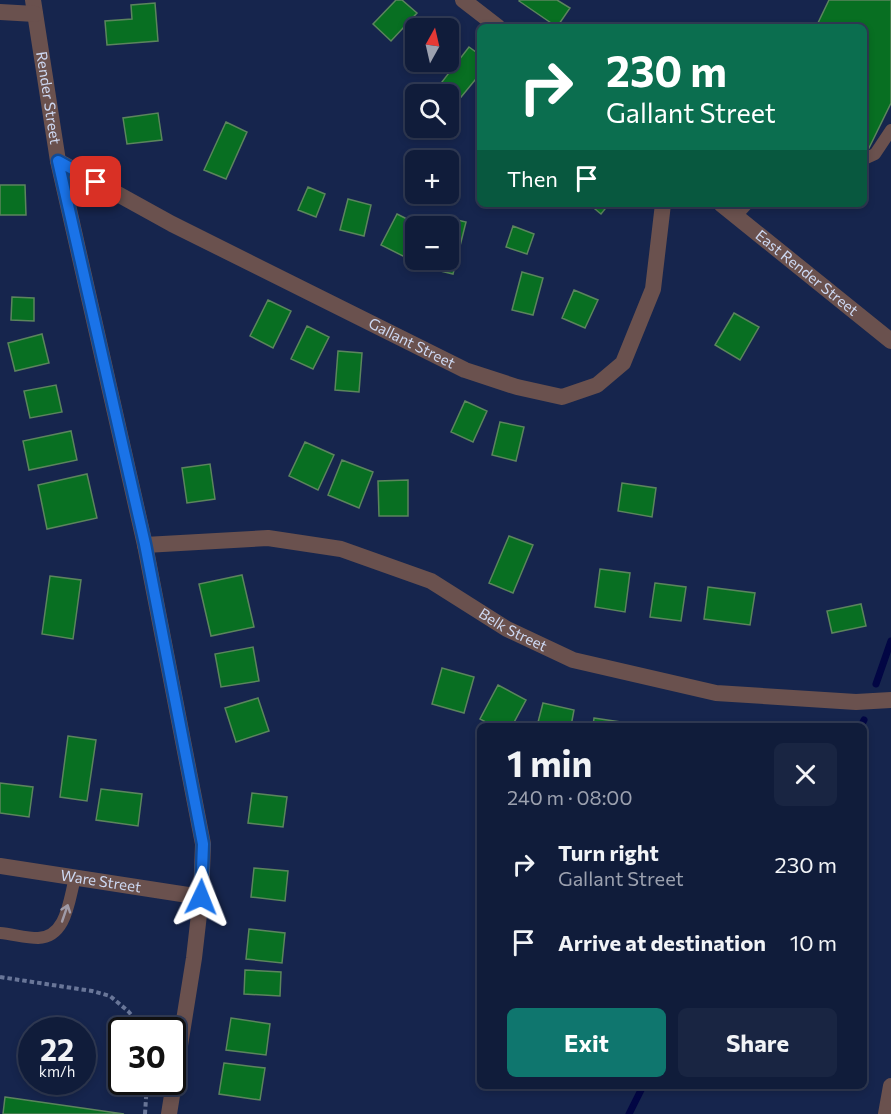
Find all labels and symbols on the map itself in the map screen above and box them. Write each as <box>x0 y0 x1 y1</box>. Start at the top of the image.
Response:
north arrow <box>405 18 459 72</box>
street label: Render Street <box>33 50 65 145</box>
pin <box>70 156 121 207</box>
street label: East Render Street <box>752 226 862 319</box>
street label: Gallant Street <box>366 313 458 372</box>
street label: Belk Street <box>476 604 550 655</box>
street label: Ware Street <box>59 865 143 896</box>
position arrow <box>169 865 233 929</box>
one-way arrow <box>61 904 72 923</box>
speed limit sign: 30 <box>108 1017 186 1095</box>

